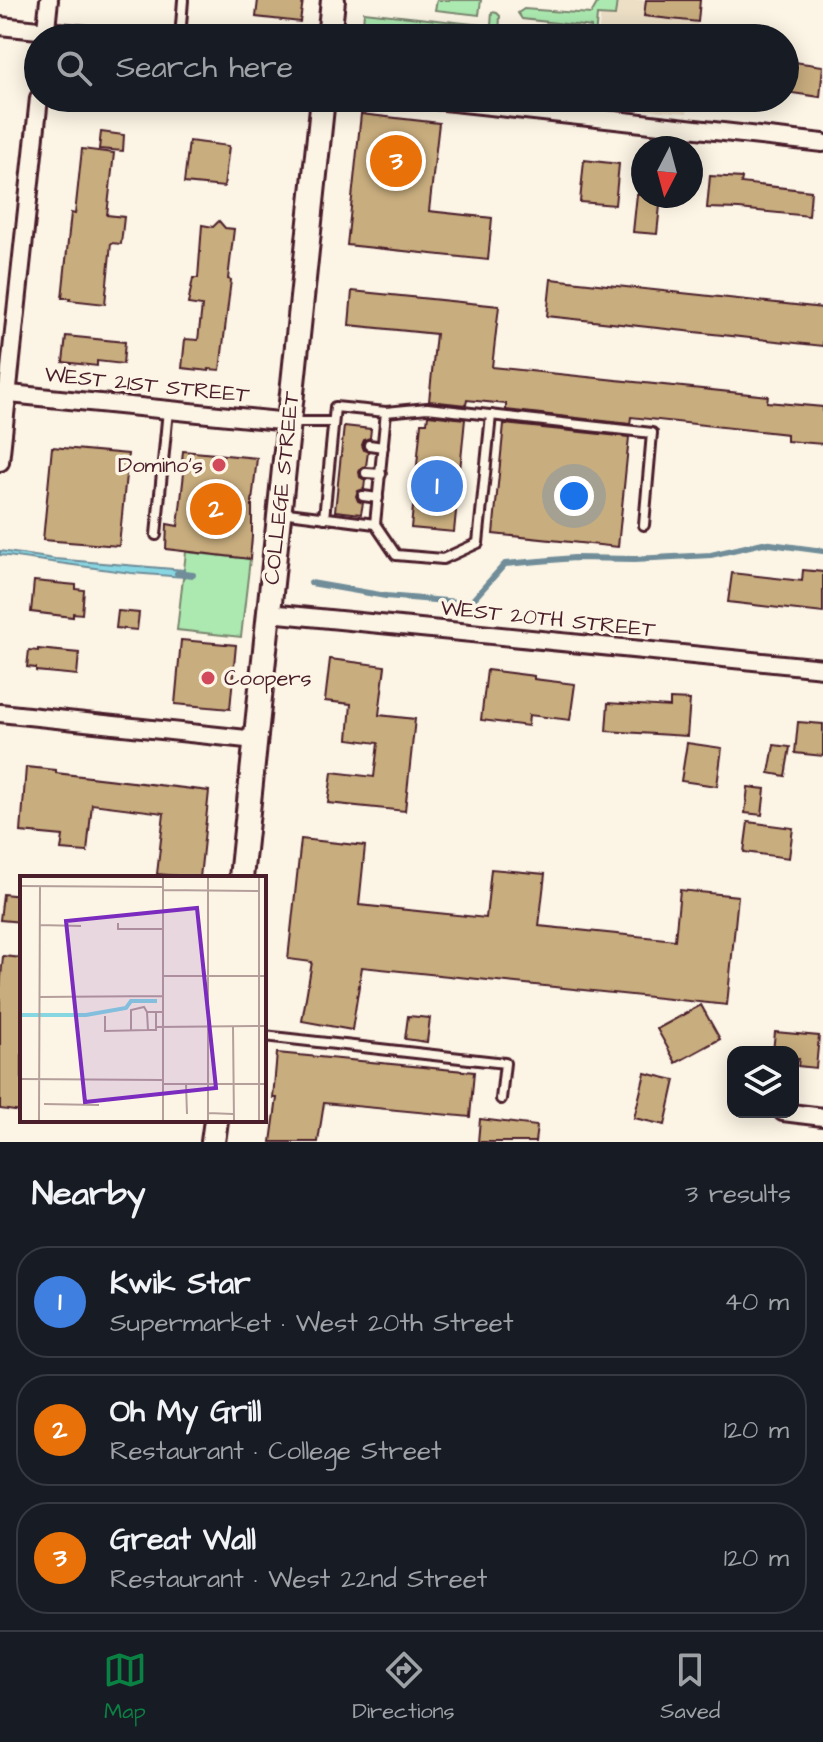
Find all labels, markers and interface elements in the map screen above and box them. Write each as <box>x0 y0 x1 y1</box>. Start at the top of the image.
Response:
search box <box>24 24 799 112</box>
icon: search <box>52 46 96 90</box>
text: Search here <box>116 47 293 89</box>
pin: 3 <box>370 131 422 191</box>
north arrow <box>631 136 703 208</box>
street label: WEST 21ST STREET <box>43 359 251 411</box>
street label: COLLEGE STREET <box>256 390 308 586</box>
place label: Domino's <box>118 450 203 481</box>
marker: Domino's <box>210 456 228 474</box>
pin: 1 <box>411 456 463 516</box>
your location <box>554 476 594 516</box>
pin: 2 <box>190 479 242 539</box>
street label: WEST 20TH STREET <box>439 592 657 646</box>
place label: Coopers <box>224 663 312 694</box>
marker: Coopers <box>199 669 217 687</box>
inset map <box>20 876 266 1122</box>
map controls <box>727 1046 799 1118</box>
button: layers <box>727 1046 799 1118</box>
text: Nearby <box>32 1170 146 1218</box>
text: 3 results <box>685 1176 791 1212</box>
text: Kwik Star <box>110 1263 251 1305</box>
text: 1 <box>58 1284 62 1320</box>
text: 40 m <box>724 1284 789 1320</box>
text: Supermarket · West 20th Street <box>110 1305 513 1341</box>
text: Oh My Grill <box>110 1391 262 1433</box>
text: 2 <box>53 1412 67 1448</box>
text: 120 m <box>724 1412 789 1448</box>
text: Restaurant · College Street <box>110 1433 442 1469</box>
text: Great Wall <box>110 1519 256 1561</box>
text: 3 <box>53 1540 67 1576</box>
text: 120 m <box>724 1540 789 1576</box>
text: Restaurant · West 22nd Street <box>110 1561 487 1597</box>
tab: Map <box>103 1648 147 1727</box>
tab: Directions <box>352 1648 455 1727</box>
tab: Saved <box>660 1648 720 1727</box>

